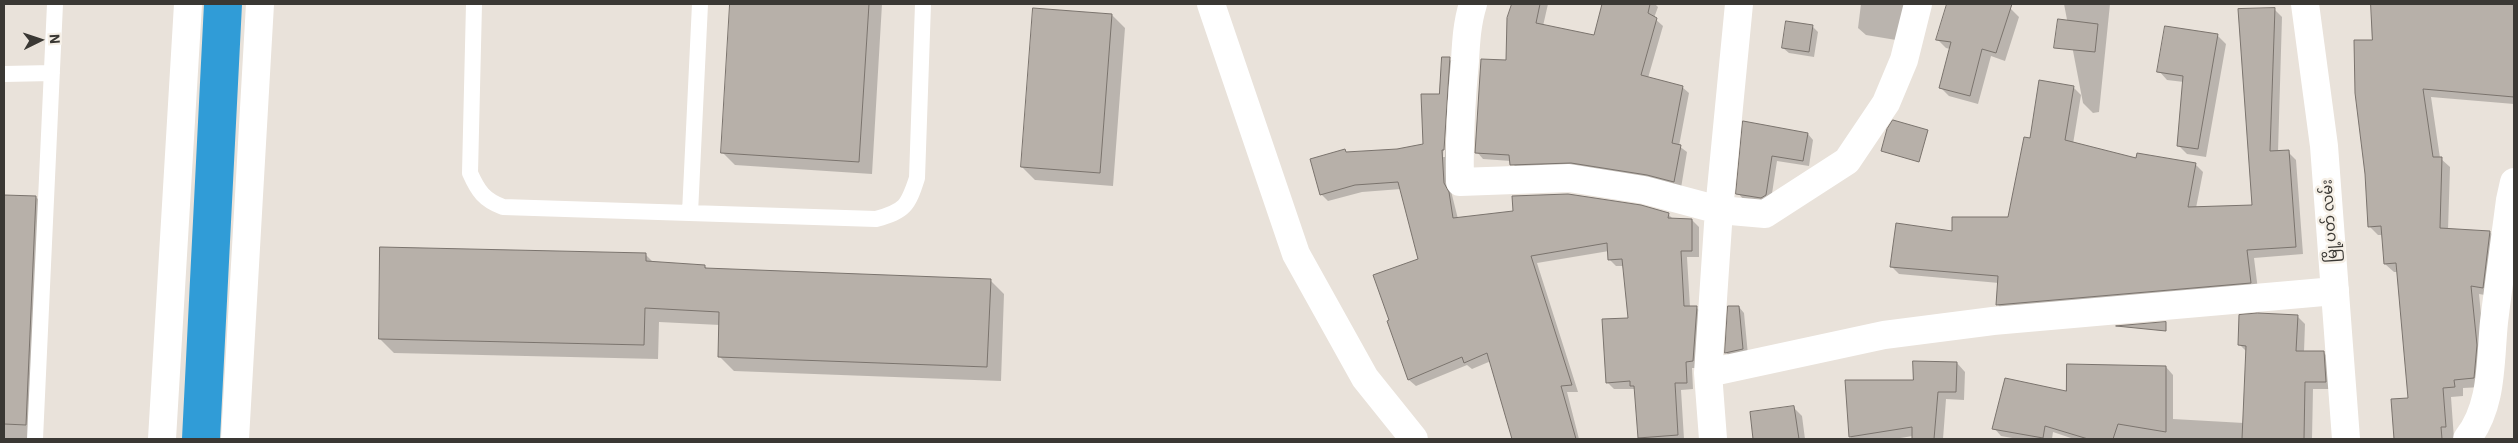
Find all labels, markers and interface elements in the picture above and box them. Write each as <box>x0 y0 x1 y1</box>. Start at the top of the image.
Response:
north arrow <box>15 15 65 65</box>
text: N <box>46 33 64 45</box>
street label: မြို့ပတ် လမ်း <box>2318 179 2342 263</box>

